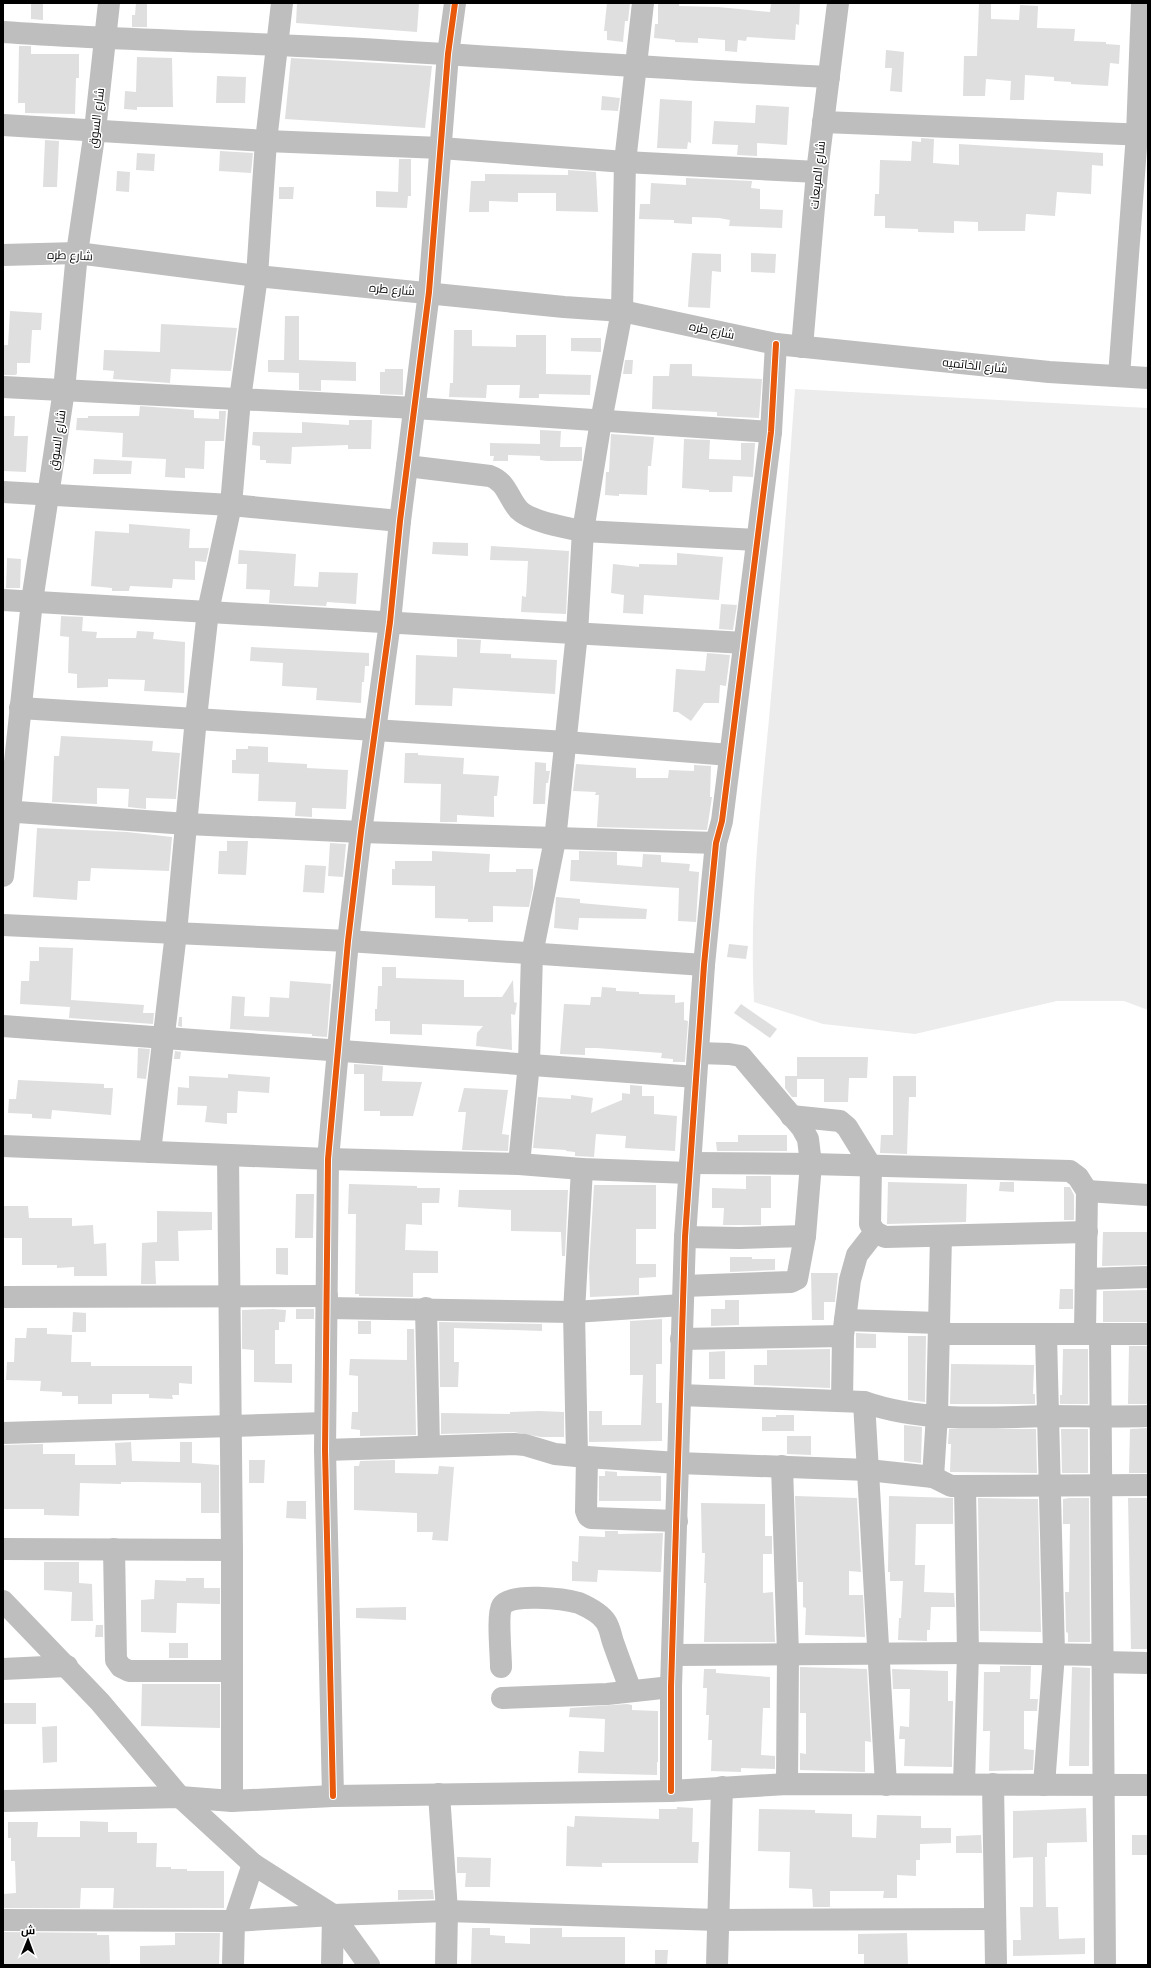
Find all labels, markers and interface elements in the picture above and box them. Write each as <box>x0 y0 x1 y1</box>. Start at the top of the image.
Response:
street label: شارع السوق <box>85 87 108 149</box>
street label: شارع المربعات <box>806 140 829 210</box>
street label: شارع طره <box>47 247 93 264</box>
street label: شارع طره <box>368 280 416 299</box>
street label: شارع طره <box>688 318 736 343</box>
street label: شارع الخاتميه <box>942 354 1008 377</box>
street label: شارع السوق <box>45 409 70 471</box>
north arrow <box>8 1920 48 1960</box>
text: ش <box>21 1923 35 1937</box>

